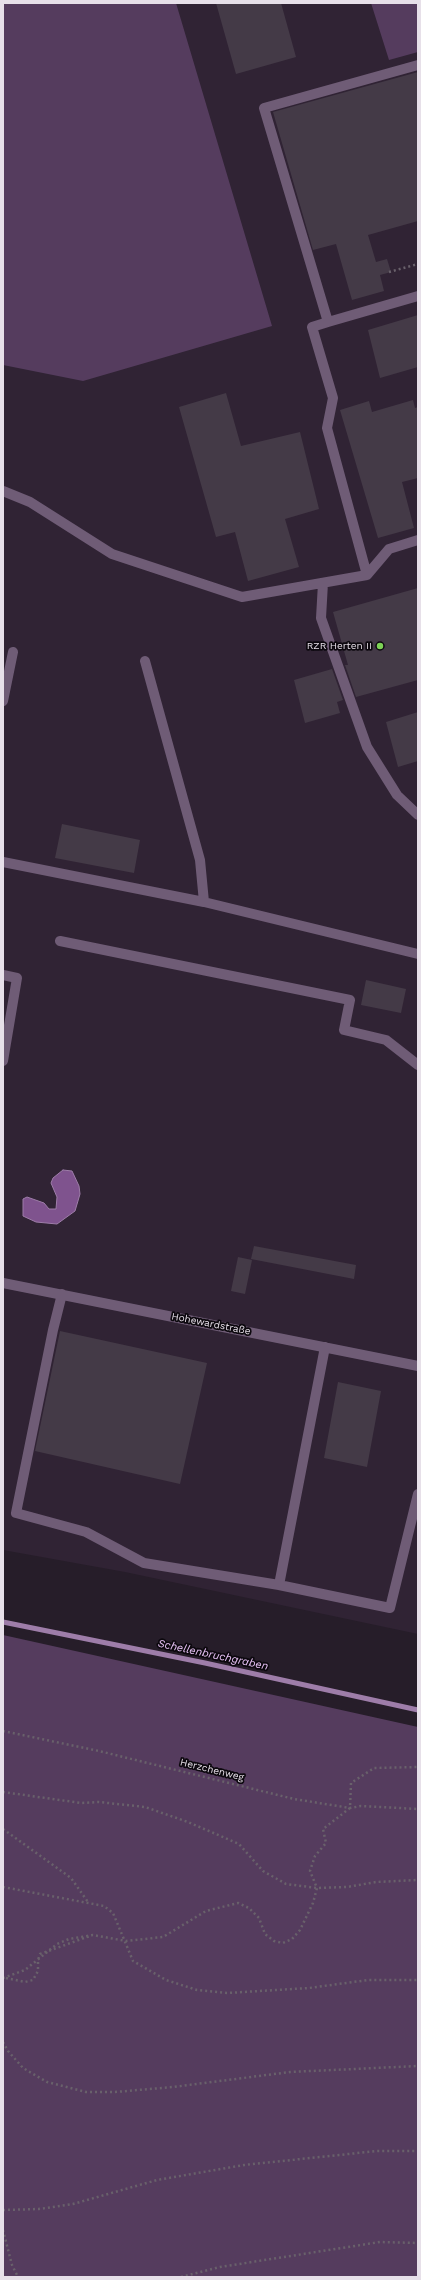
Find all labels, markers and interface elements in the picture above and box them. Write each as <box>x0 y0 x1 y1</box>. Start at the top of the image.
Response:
place label: RZR Herten II <box>307 640 372 652</box>
marker: RZR Herten II <box>375 641 385 651</box>
street label: Hohewardstraße <box>170 1310 252 1338</box>
water label: Schellenbruchgraben <box>157 1637 269 1673</box>
street label: Herzchenweg <box>179 1756 245 1784</box>

